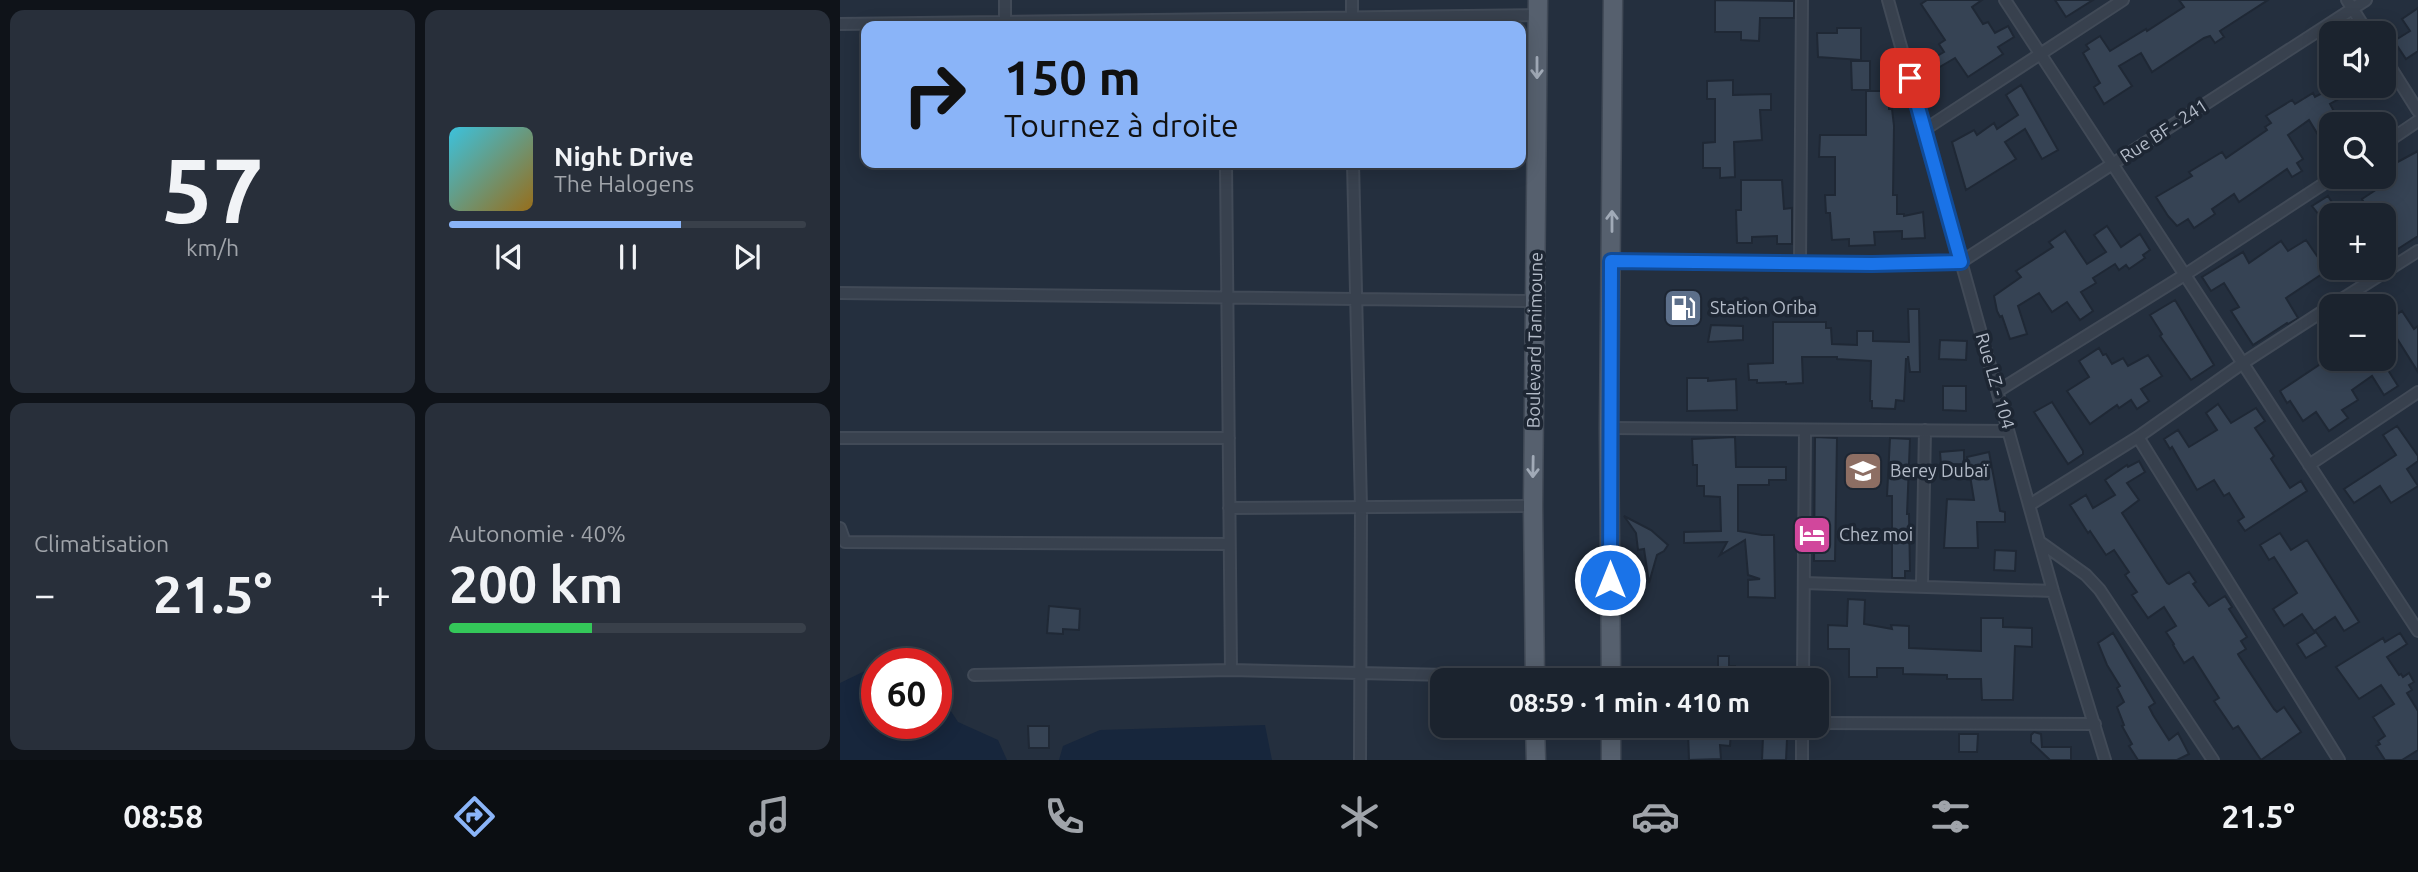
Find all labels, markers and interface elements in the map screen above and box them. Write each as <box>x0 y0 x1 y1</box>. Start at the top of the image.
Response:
map controls <box>2319 21 2396 371</box>
button: sound <box>2319 21 2396 98</box>
pin <box>1880 48 1940 108</box>
icon: right <box>889 49 980 140</box>
text: 150 m <box>1004 49 1141 104</box>
one-way arrow <box>1530 56 1544 79</box>
icon: arrive <box>1891 59 1929 97</box>
street label: Rue BF - 241 <box>2116 94 2211 166</box>
text: Tournez à droite <box>1004 107 1239 143</box>
button: search <box>2319 112 2396 189</box>
text: 57 <box>161 138 264 240</box>
text: Night Drive <box>554 142 694 171</box>
text: The Halogens <box>554 171 694 196</box>
button: + <box>2319 203 2396 280</box>
one-way arrow <box>1605 209 1619 232</box>
text: km/h <box>186 235 239 260</box>
icon: previous <box>490 238 528 276</box>
icon: pause <box>609 238 647 276</box>
icon: next <box>728 238 766 276</box>
street label: Boulevard Tanimoune <box>1522 252 1546 428</box>
fuel station icon: Station Oriba <box>1662 287 1704 329</box>
button: − <box>2319 294 2396 371</box>
place label: Station Oriba <box>1710 297 1817 317</box>
street label: Rue LZ - 104 <box>1973 330 2019 431</box>
school or university icon: Berey Dubaï <box>1842 450 1884 492</box>
one-way arrow <box>1526 455 1540 478</box>
place label: Berey Dubaï <box>1890 460 1989 480</box>
hotel icon: Chez moi <box>1791 514 1833 556</box>
text: Autonomie · 40% <box>449 521 626 546</box>
place label: Chez moi <box>1839 524 1913 544</box>
text: Climatisation <box>34 531 169 556</box>
position arrow <box>1573 543 1647 617</box>
text: 200 km <box>449 555 623 613</box>
text: 21.5° <box>153 565 272 623</box>
text: − <box>34 573 55 615</box>
text: + <box>370 573 391 615</box>
speed limit sign: 60 <box>861 648 952 739</box>
text: 08:59 · 1 min · 410 m <box>1509 688 1750 717</box>
icon: directions <box>450 792 499 841</box>
icon: music <box>745 792 794 841</box>
icon: phone <box>1040 792 1089 841</box>
icon: climate <box>1335 792 1384 841</box>
icon: car <box>1631 792 1680 841</box>
icon: filters <box>1926 792 1975 841</box>
text: 08:58 <box>123 798 203 834</box>
text: 21.5° <box>2221 798 2295 834</box>

